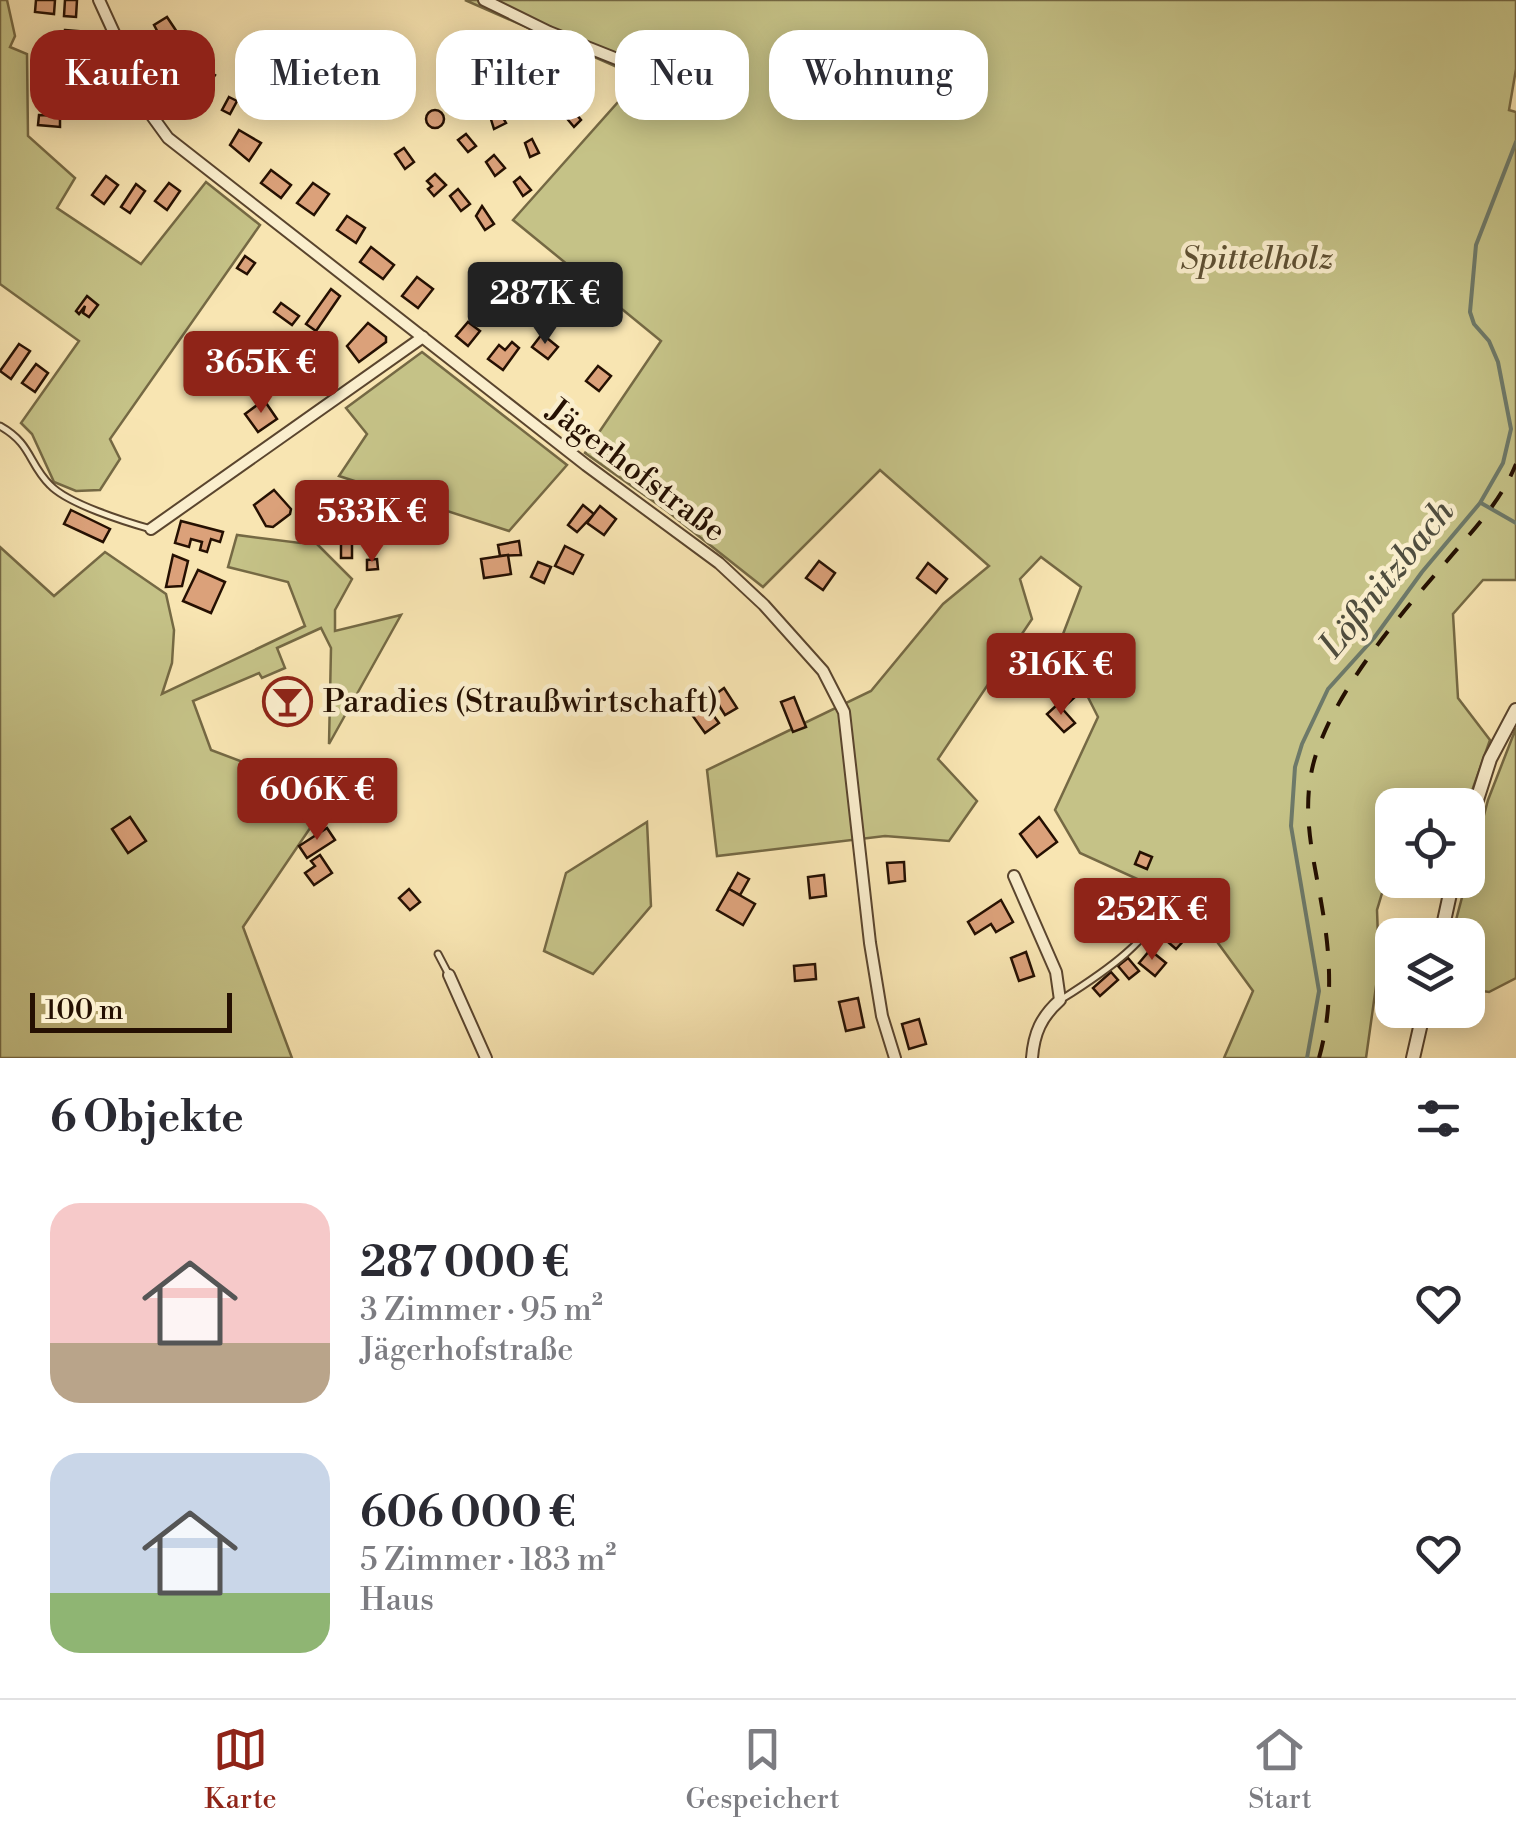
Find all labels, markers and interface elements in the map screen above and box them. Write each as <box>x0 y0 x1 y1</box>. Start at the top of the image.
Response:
chip: Kaufen <box>30 30 215 120</box>
chip: Mieten <box>235 30 416 120</box>
chip: Filter <box>436 30 595 120</box>
chip: Neu <box>615 30 749 120</box>
chip: Wohnung <box>769 30 988 120</box>
park label: Spittelholz <box>1180 239 1334 279</box>
pin: 287K € <box>464 262 626 347</box>
text: 287K € <box>490 274 600 314</box>
pin: 365K € <box>180 331 342 416</box>
text: 365K € <box>205 343 317 383</box>
street label: Jägerhofstraße <box>538 390 734 551</box>
pin: 533K € <box>291 480 453 565</box>
water label: Lößnitzbach <box>1310 491 1464 667</box>
text: 533K € <box>317 492 427 532</box>
pin: 316K € <box>980 633 1142 718</box>
text: 316K € <box>1009 645 1113 685</box>
bar icon: Paradies (Straußwirtschaft) <box>262 675 314 727</box>
place label: Paradies (Straußwirtschaft) <box>323 682 718 722</box>
pin: 606K € <box>236 758 398 843</box>
text: 606K € <box>259 770 375 810</box>
map controls <box>1375 788 1485 1028</box>
button: locate <box>1375 788 1485 898</box>
pin: 252K € <box>1071 878 1233 963</box>
text: 252K € <box>1096 890 1208 930</box>
button: layers <box>1375 918 1485 1028</box>
scale bar <box>30 988 232 1032</box>
text: 100 m <box>45 993 124 1028</box>
icon: filters <box>1411 1091 1466 1146</box>
text: 6 Objekte <box>50 1092 244 1145</box>
text: 287 000 € <box>360 1237 569 1290</box>
icon: home <box>130 1243 250 1363</box>
icon: heart <box>1411 1276 1466 1331</box>
text: 3 Zimmer · 95 m² <box>360 1290 603 1330</box>
text: Jägerhofstraße <box>360 1330 573 1370</box>
text: 606 000 € <box>360 1487 576 1540</box>
icon: home <box>130 1493 250 1613</box>
icon: heart <box>1411 1526 1466 1581</box>
text: 5 Zimmer · 183 m² <box>360 1540 616 1580</box>
text: Haus <box>360 1580 434 1620</box>
tab: Karte <box>204 1722 277 1817</box>
tab: Gespeichert <box>685 1722 840 1817</box>
tab: Start <box>1248 1722 1312 1817</box>

